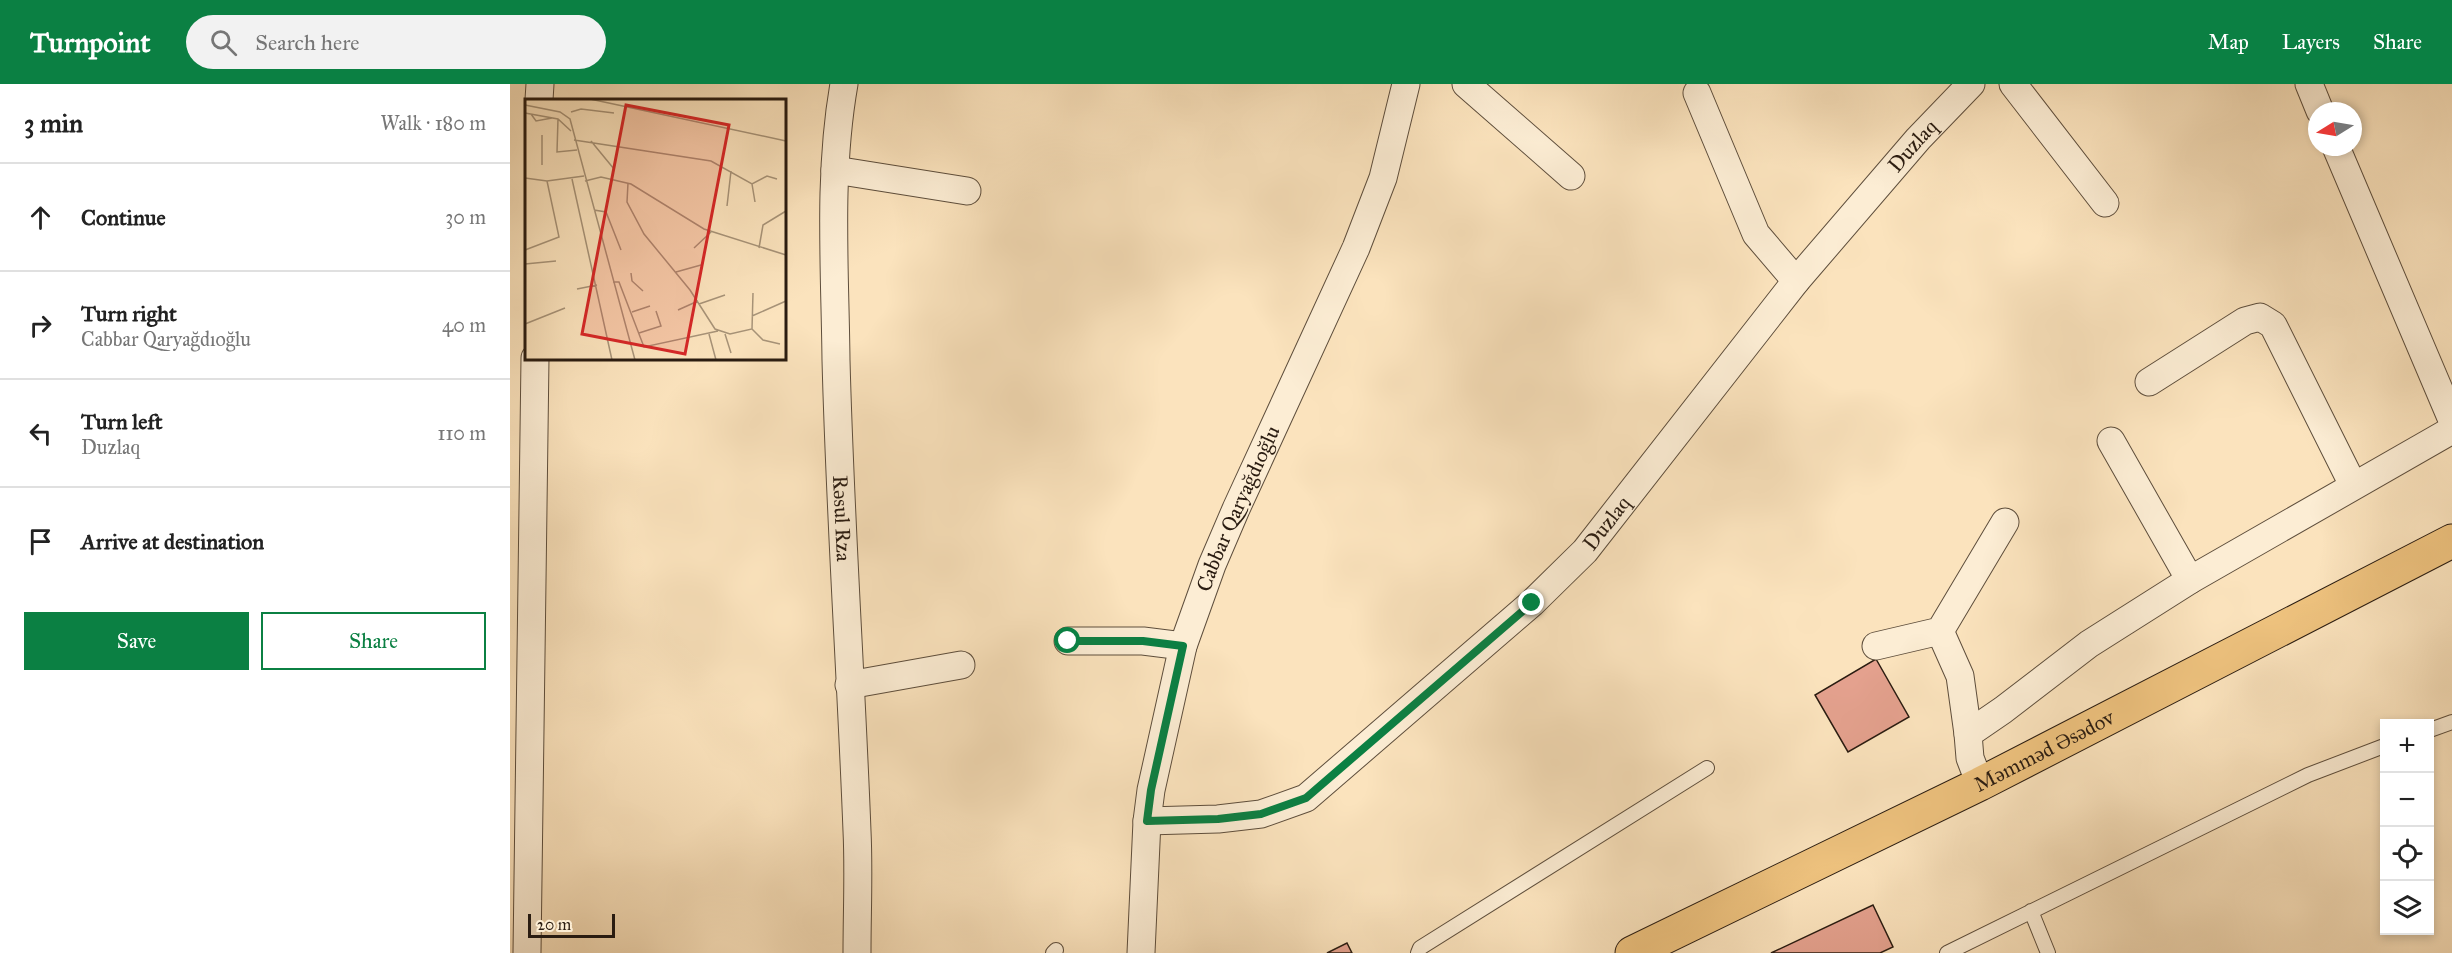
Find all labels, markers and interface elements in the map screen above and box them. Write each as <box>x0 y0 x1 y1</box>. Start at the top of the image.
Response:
search box <box>186 15 606 69</box>
text: Turnpoint <box>30 25 150 60</box>
icon: search <box>207 26 240 59</box>
text: Search here <box>255 29 359 56</box>
text: Map <box>2208 29 2249 55</box>
text: Layers <box>2282 29 2340 55</box>
text: Share <box>2373 29 2422 55</box>
inset map <box>525 99 786 360</box>
north arrow <box>2308 102 2362 156</box>
text: 3 min <box>24 107 83 139</box>
text: Walk · 180 m <box>381 111 486 135</box>
street label: Duzlaq <box>1882 113 1944 178</box>
icon: ahead <box>24 201 57 234</box>
text: Continue <box>81 204 166 231</box>
text: 30 m <box>445 205 486 229</box>
text: Turn right <box>81 300 177 327</box>
icon: right <box>24 309 57 342</box>
text: 40 m <box>442 313 486 337</box>
text: Cabbar Qaryağdıoğlu <box>81 327 251 351</box>
text: Turn left <box>81 408 163 435</box>
icon: left <box>24 417 57 450</box>
text: 110 m <box>438 421 486 445</box>
street label: Cabbar Qaryağdıoğlu <box>1191 421 1286 595</box>
text: Duzlaq <box>81 435 140 459</box>
street label: Rəsul Rza <box>827 475 857 562</box>
street label: Duzlaq <box>1577 490 1637 556</box>
icon: arrive <box>24 525 57 558</box>
text: Arrive at destination <box>81 528 264 555</box>
route end <box>1518 589 1544 615</box>
button: Save <box>24 612 249 670</box>
button: Share <box>261 612 486 670</box>
route start <box>1054 627 1080 653</box>
street label: Məmməd Əsədov <box>1970 704 2119 798</box>
map controls <box>2380 719 2434 935</box>
button: + <box>2380 719 2434 773</box>
button: − <box>2380 773 2434 827</box>
button: locate <box>2380 827 2434 881</box>
button: layers <box>2380 881 2434 935</box>
scale bar <box>528 911 615 938</box>
text: 20 m <box>537 915 571 934</box>

